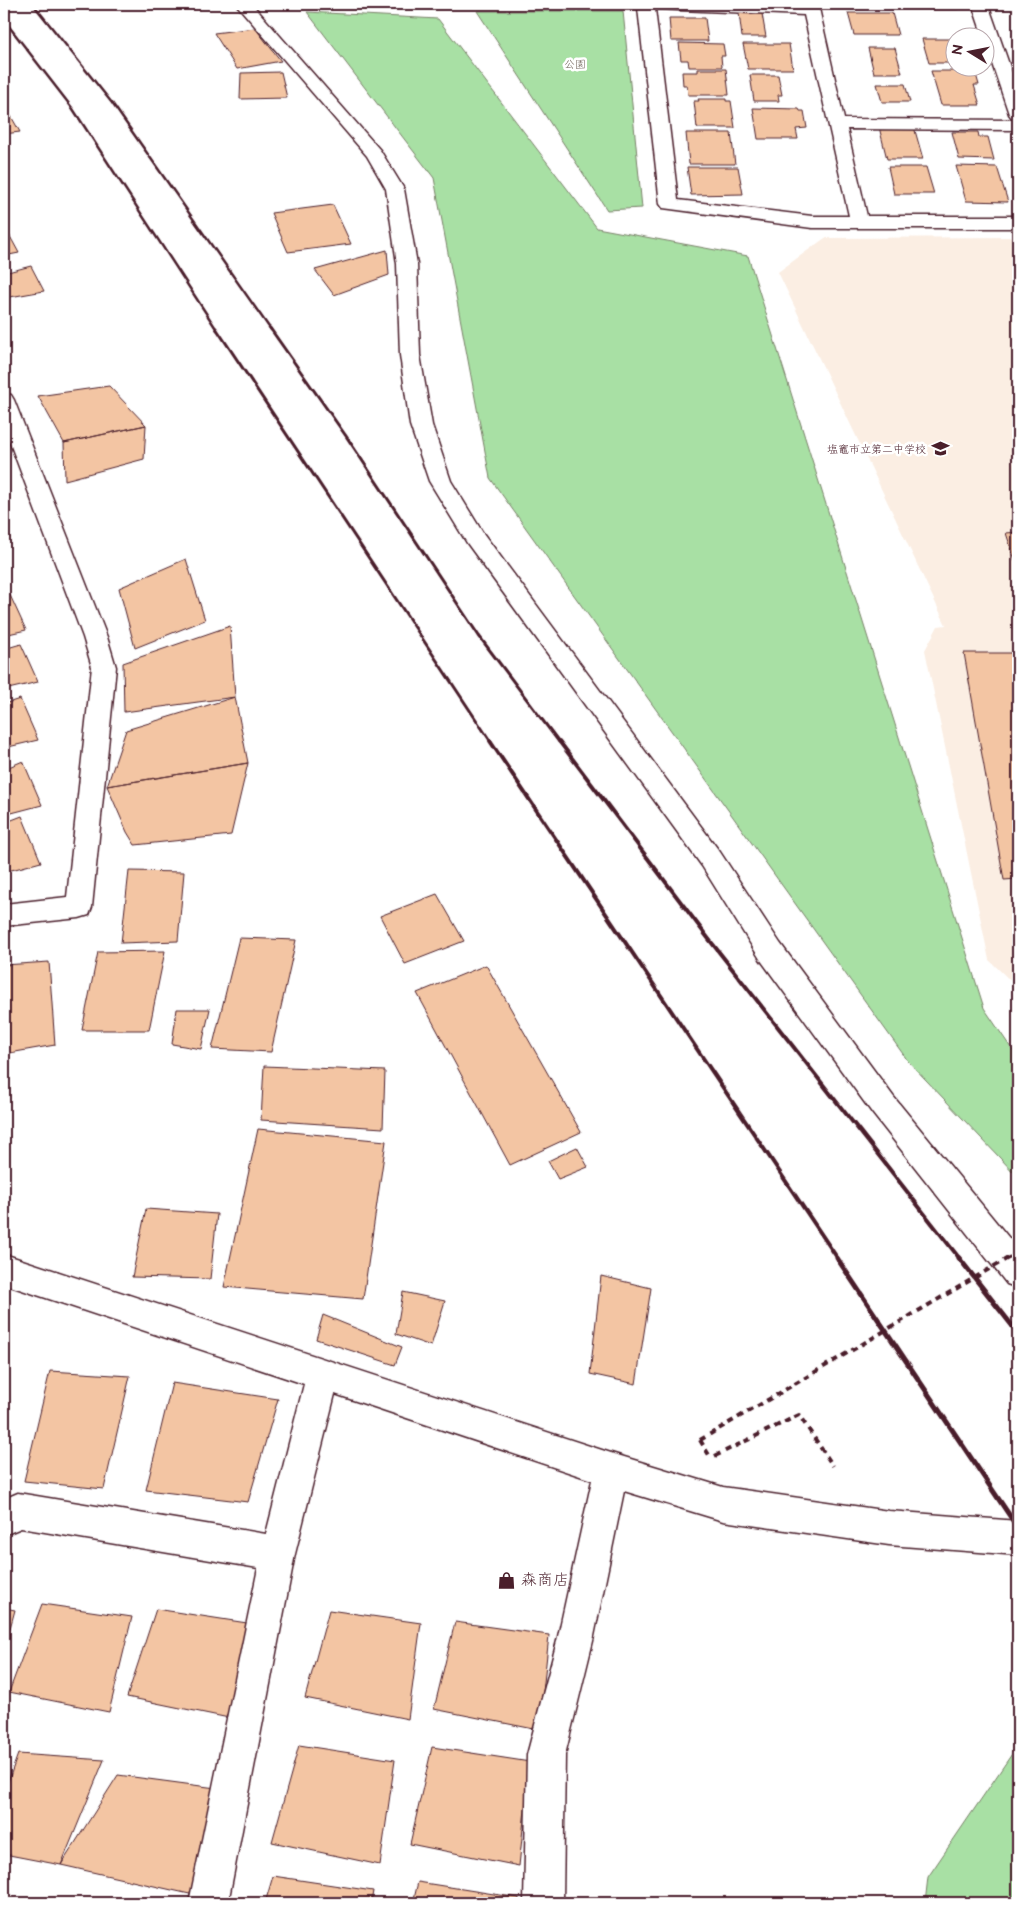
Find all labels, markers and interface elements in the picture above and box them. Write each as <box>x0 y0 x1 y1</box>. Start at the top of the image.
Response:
north arrow <box>944 28 994 78</box>
text: N <box>948 43 967 56</box>
park label: 公園 <box>564 58 586 71</box>
school or university icon: 塩竈市立第二中学校 <box>930 439 950 459</box>
place label: 塩竈市立第二中学校 <box>827 443 926 456</box>
shop icon: 森商店 <box>497 1570 517 1590</box>
place label: 森商店 <box>521 1571 569 1590</box>

